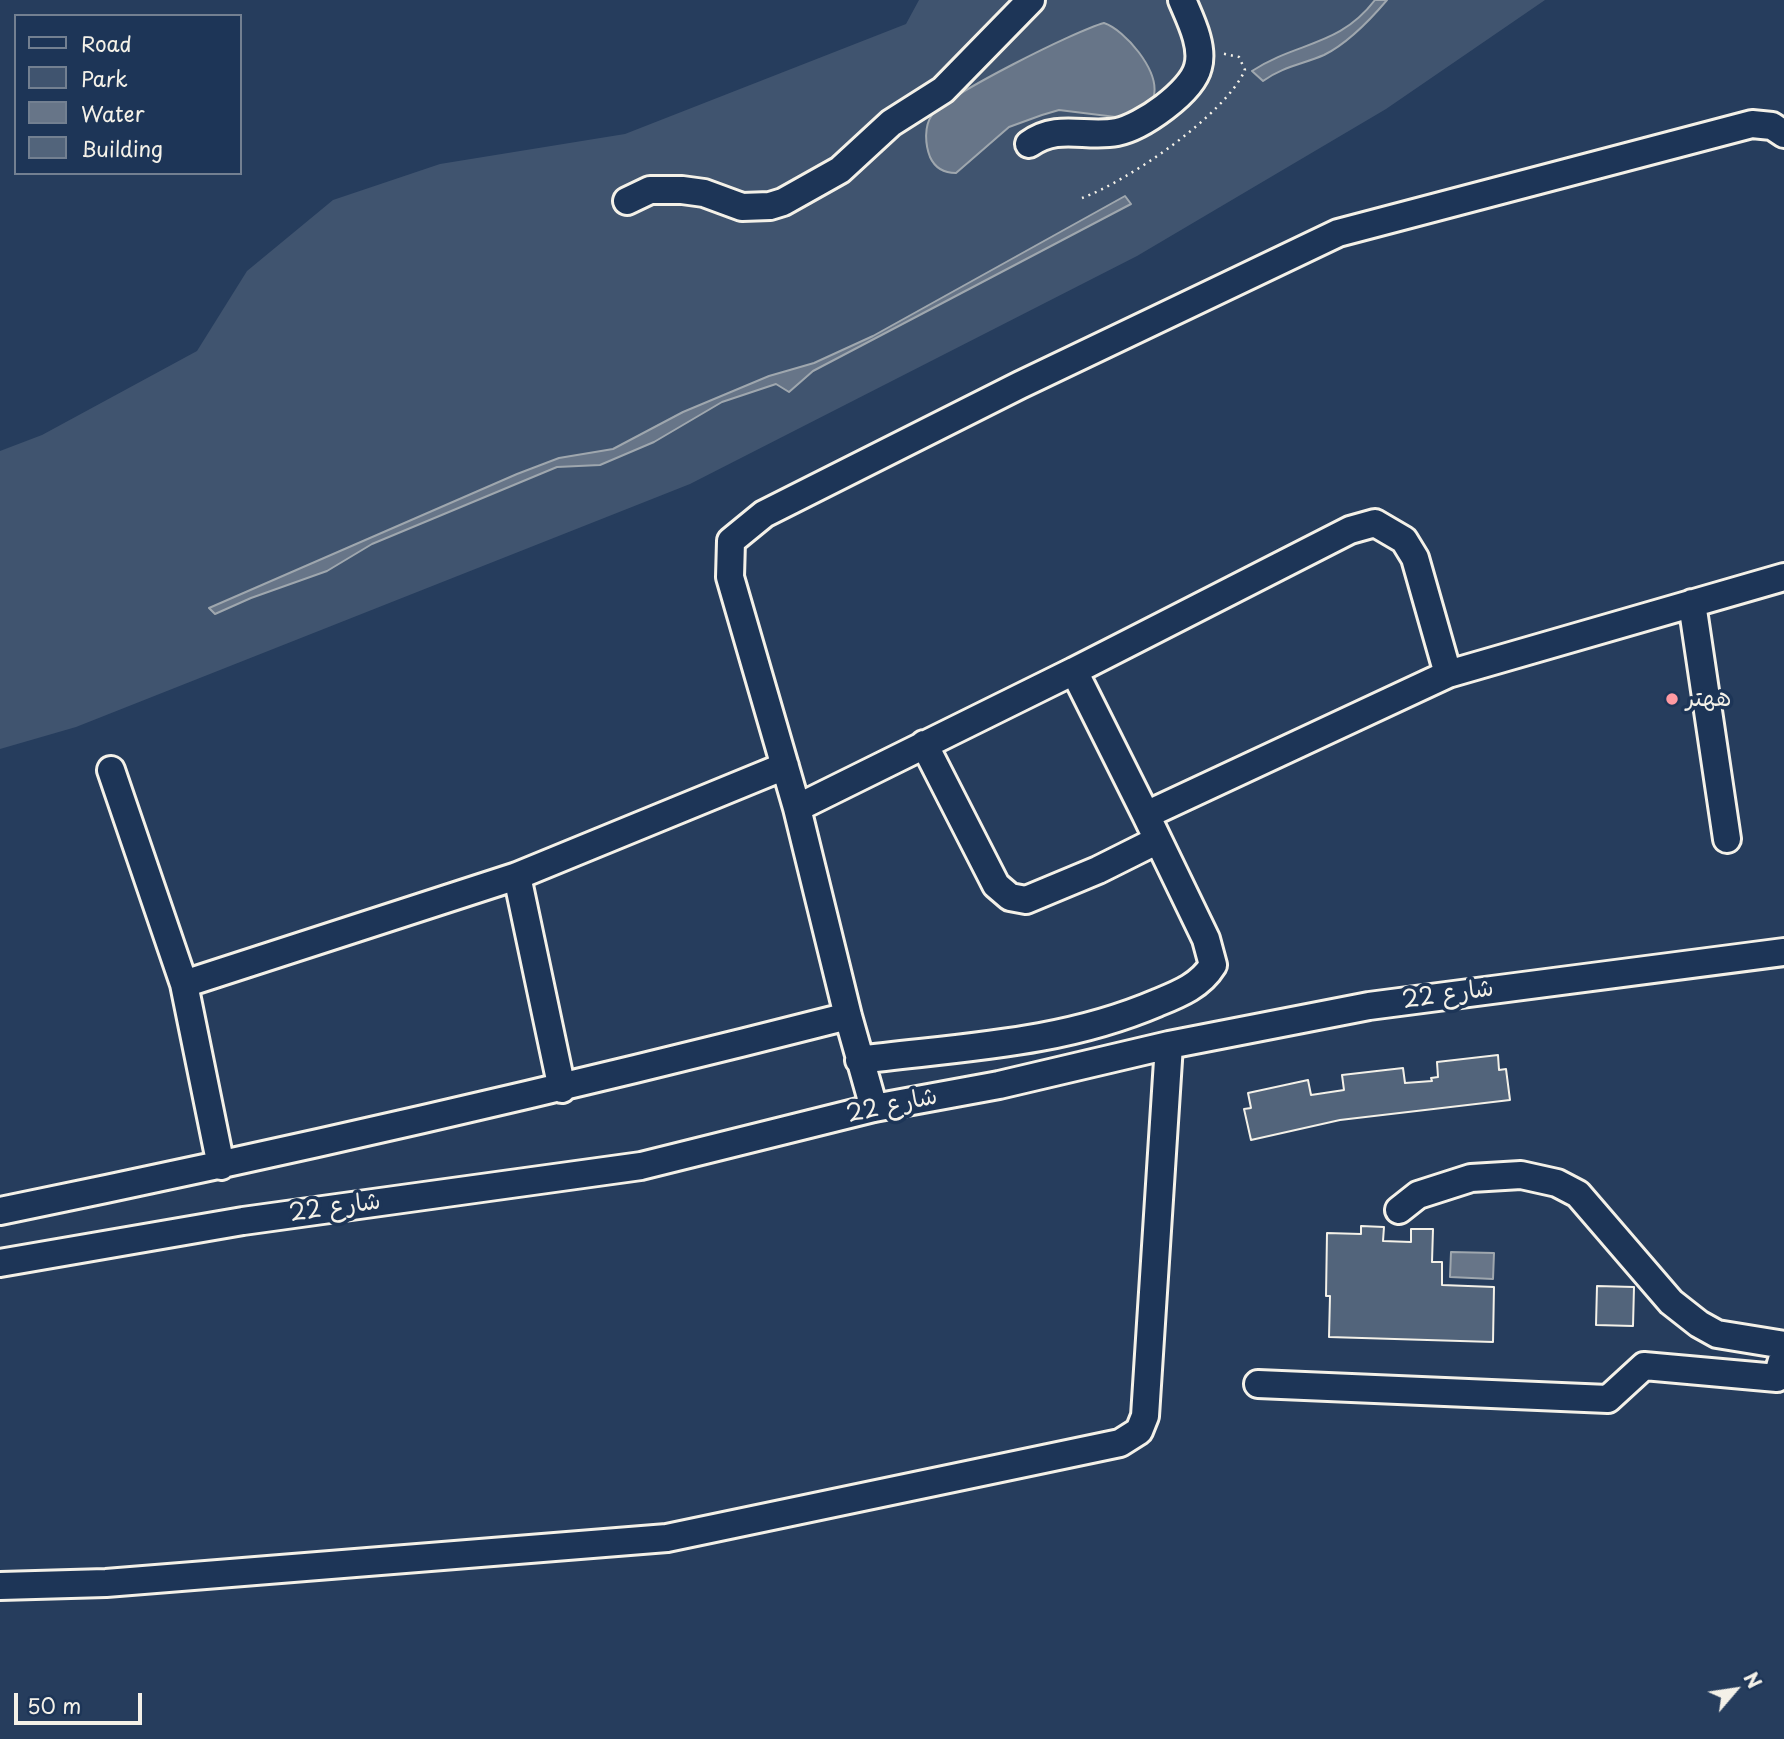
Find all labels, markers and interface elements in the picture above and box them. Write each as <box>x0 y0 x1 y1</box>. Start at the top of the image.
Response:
legend <box>14 14 242 175</box>
text: Road <box>81 27 132 59</box>
text: Park <box>81 62 128 94</box>
text: Water <box>81 97 144 129</box>
text: Building <box>81 132 163 164</box>
place label: ههتر <box>1686 685 1731 713</box>
marker: ههتر <box>1664 691 1680 707</box>
street label: شارع 22 <box>1400 974 1496 1016</box>
street label: شارع 22 <box>844 1082 940 1130</box>
street label: شارع 22 <box>287 1187 383 1229</box>
north arrow <box>1700 1655 1770 1725</box>
text: N <box>1737 1666 1769 1693</box>
scale bar <box>18 1680 145 1724</box>
text: 50 m <box>27 1689 81 1721</box>

